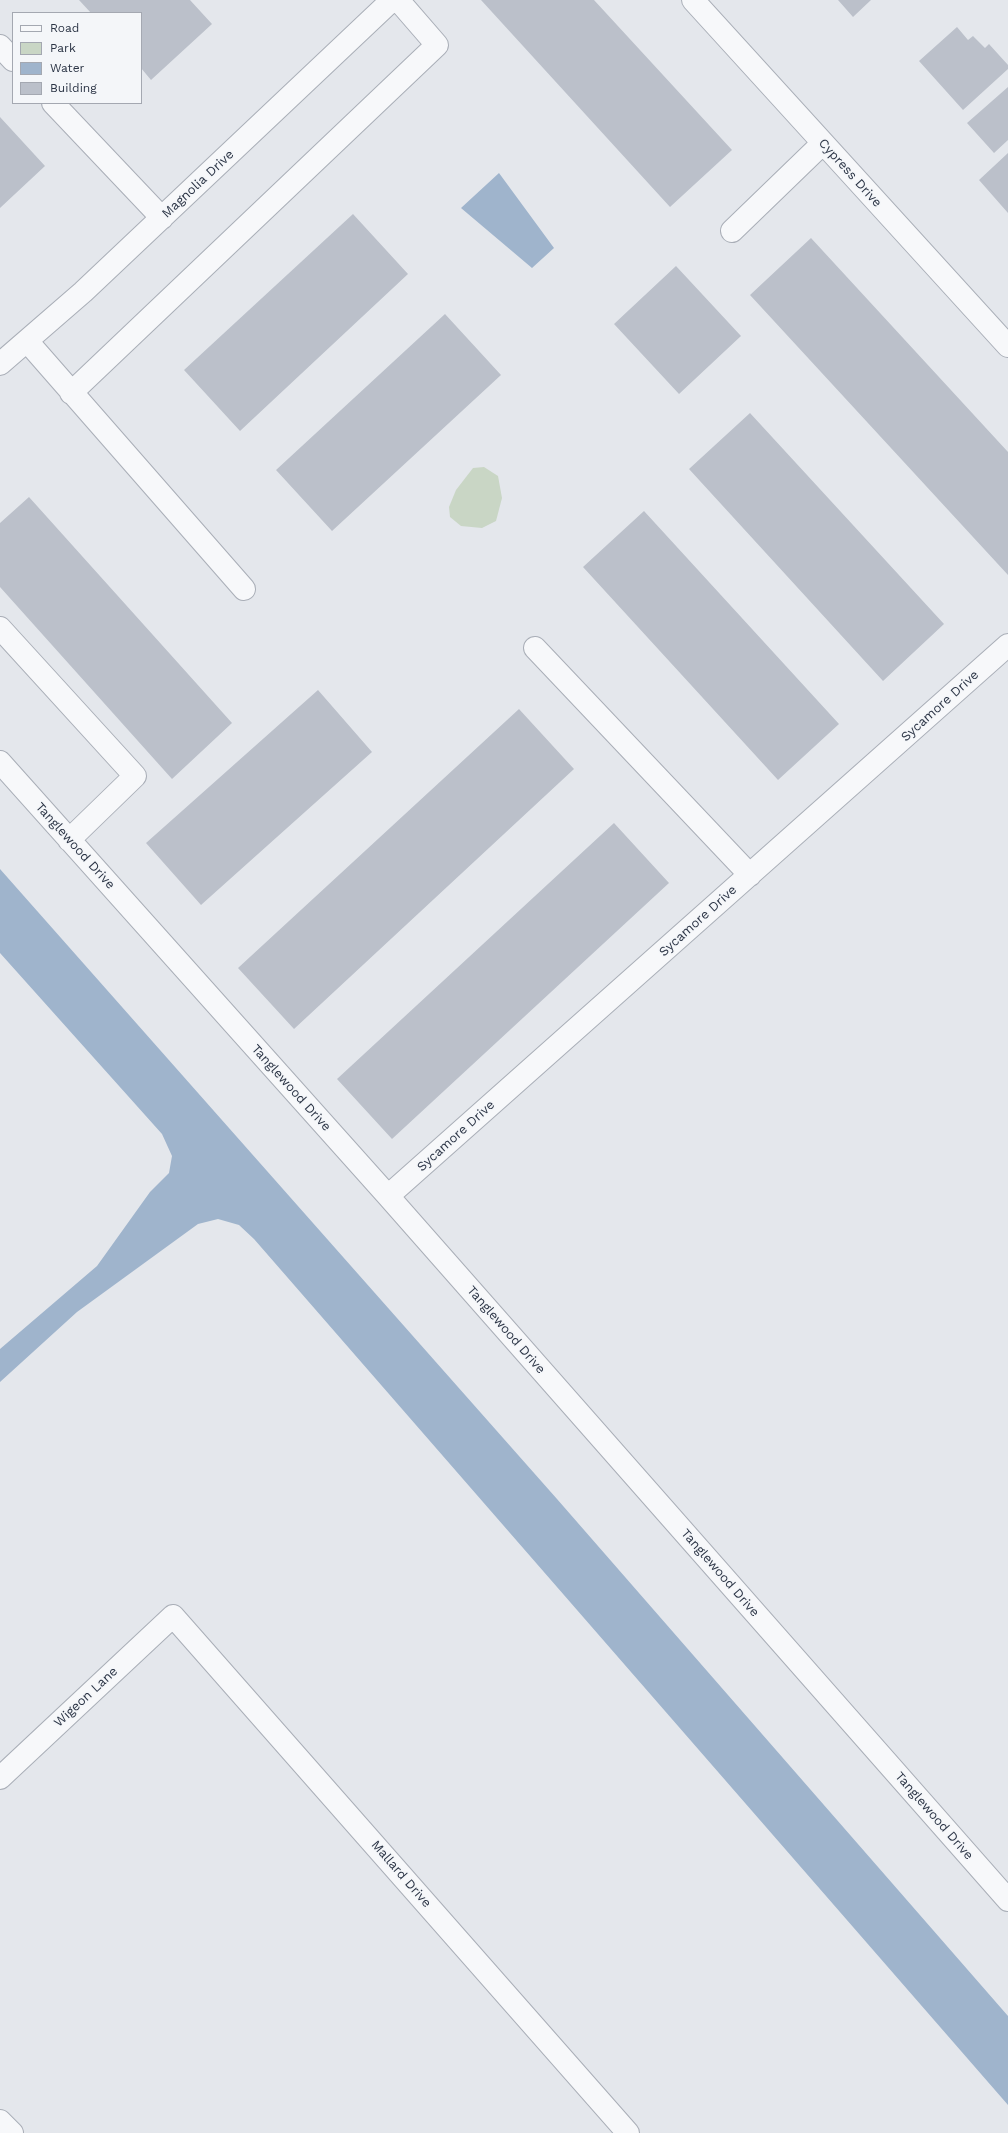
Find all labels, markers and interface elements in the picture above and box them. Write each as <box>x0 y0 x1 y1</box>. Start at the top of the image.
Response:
legend <box>12 12 142 104</box>
text: Road <box>50 21 79 35</box>
text: Park <box>50 41 76 55</box>
text: Water <box>50 61 84 75</box>
text: Building <box>50 81 97 95</box>
street label: Cypress Drive <box>815 136 885 210</box>
street label: Magnolia Drive <box>159 147 237 221</box>
street label: Sycamore Drive <box>898 667 982 745</box>
street label: Tanglewood Drive <box>32 799 118 893</box>
street label: Sycamore Drive <box>656 882 740 960</box>
street label: Tanglewood Drive <box>248 1041 334 1135</box>
street label: Sycamore Drive <box>414 1097 498 1175</box>
street label: Tanglewood Drive <box>464 1283 548 1377</box>
street label: Tanglewood Drive <box>678 1526 762 1620</box>
street label: Wigeon Lane <box>51 1664 121 1730</box>
street label: Tanglewood Drive <box>892 1769 976 1863</box>
street label: Mallard Drive <box>368 1837 434 1911</box>

